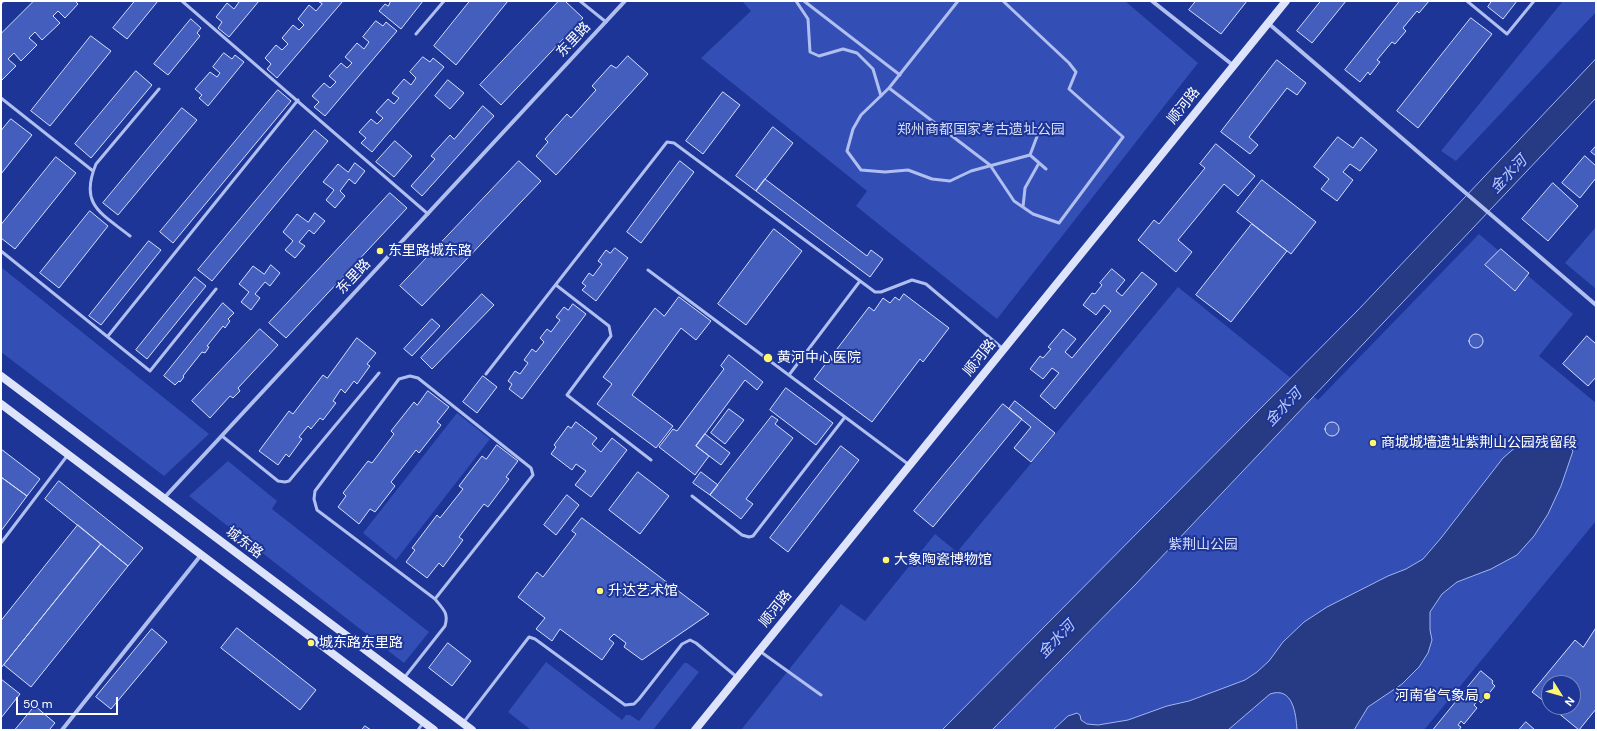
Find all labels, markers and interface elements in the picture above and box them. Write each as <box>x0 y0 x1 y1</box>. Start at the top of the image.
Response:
street label: 东里路 <box>554 19 594 61</box>
street label: 顺河路 <box>1164 84 1204 128</box>
park label: 郑州商都国家考古遗址公园 <box>897 122 1065 138</box>
water label: 金水河 <box>1487 153 1531 197</box>
place label: 东里路城东路 <box>388 243 472 259</box>
marker: 东里路城东路 <box>375 246 385 256</box>
street label: 东里路 <box>334 256 374 298</box>
street label: 顺河路 <box>960 336 1000 380</box>
place label: 黄河中心医院 <box>777 350 861 366</box>
marker: 黄河中心医院 <box>762 352 774 364</box>
water label: 金水河 <box>1262 386 1306 430</box>
place label: 商城城墙遗址紫荆山公园残留段 <box>1381 435 1577 451</box>
marker: 商城城墙遗址紫荆山公园残留段 <box>1368 438 1378 448</box>
street label: 城东路 <box>222 524 266 562</box>
park label: 紫荆山公园 <box>1168 537 1238 553</box>
place label: 大象陶瓷博物馆 <box>894 552 992 568</box>
marker: 大象陶瓷博物馆 <box>881 555 891 565</box>
place label: 升达艺术馆 <box>608 583 678 599</box>
marker: 升达艺术馆 <box>595 586 605 596</box>
street label: 顺河路 <box>756 587 796 631</box>
water label: 金水河 <box>1035 618 1079 662</box>
place label: 城东路东里路 <box>319 635 403 651</box>
marker: 城东路东里路 <box>306 638 316 648</box>
north arrow <box>1541 675 1581 715</box>
place label: 河南省气象局 <box>1395 688 1479 704</box>
scale bar <box>18 689 120 715</box>
marker: 河南省气象局 <box>1482 691 1492 701</box>
text: N <box>1562 694 1578 709</box>
text: 50 m <box>23 696 52 712</box>

